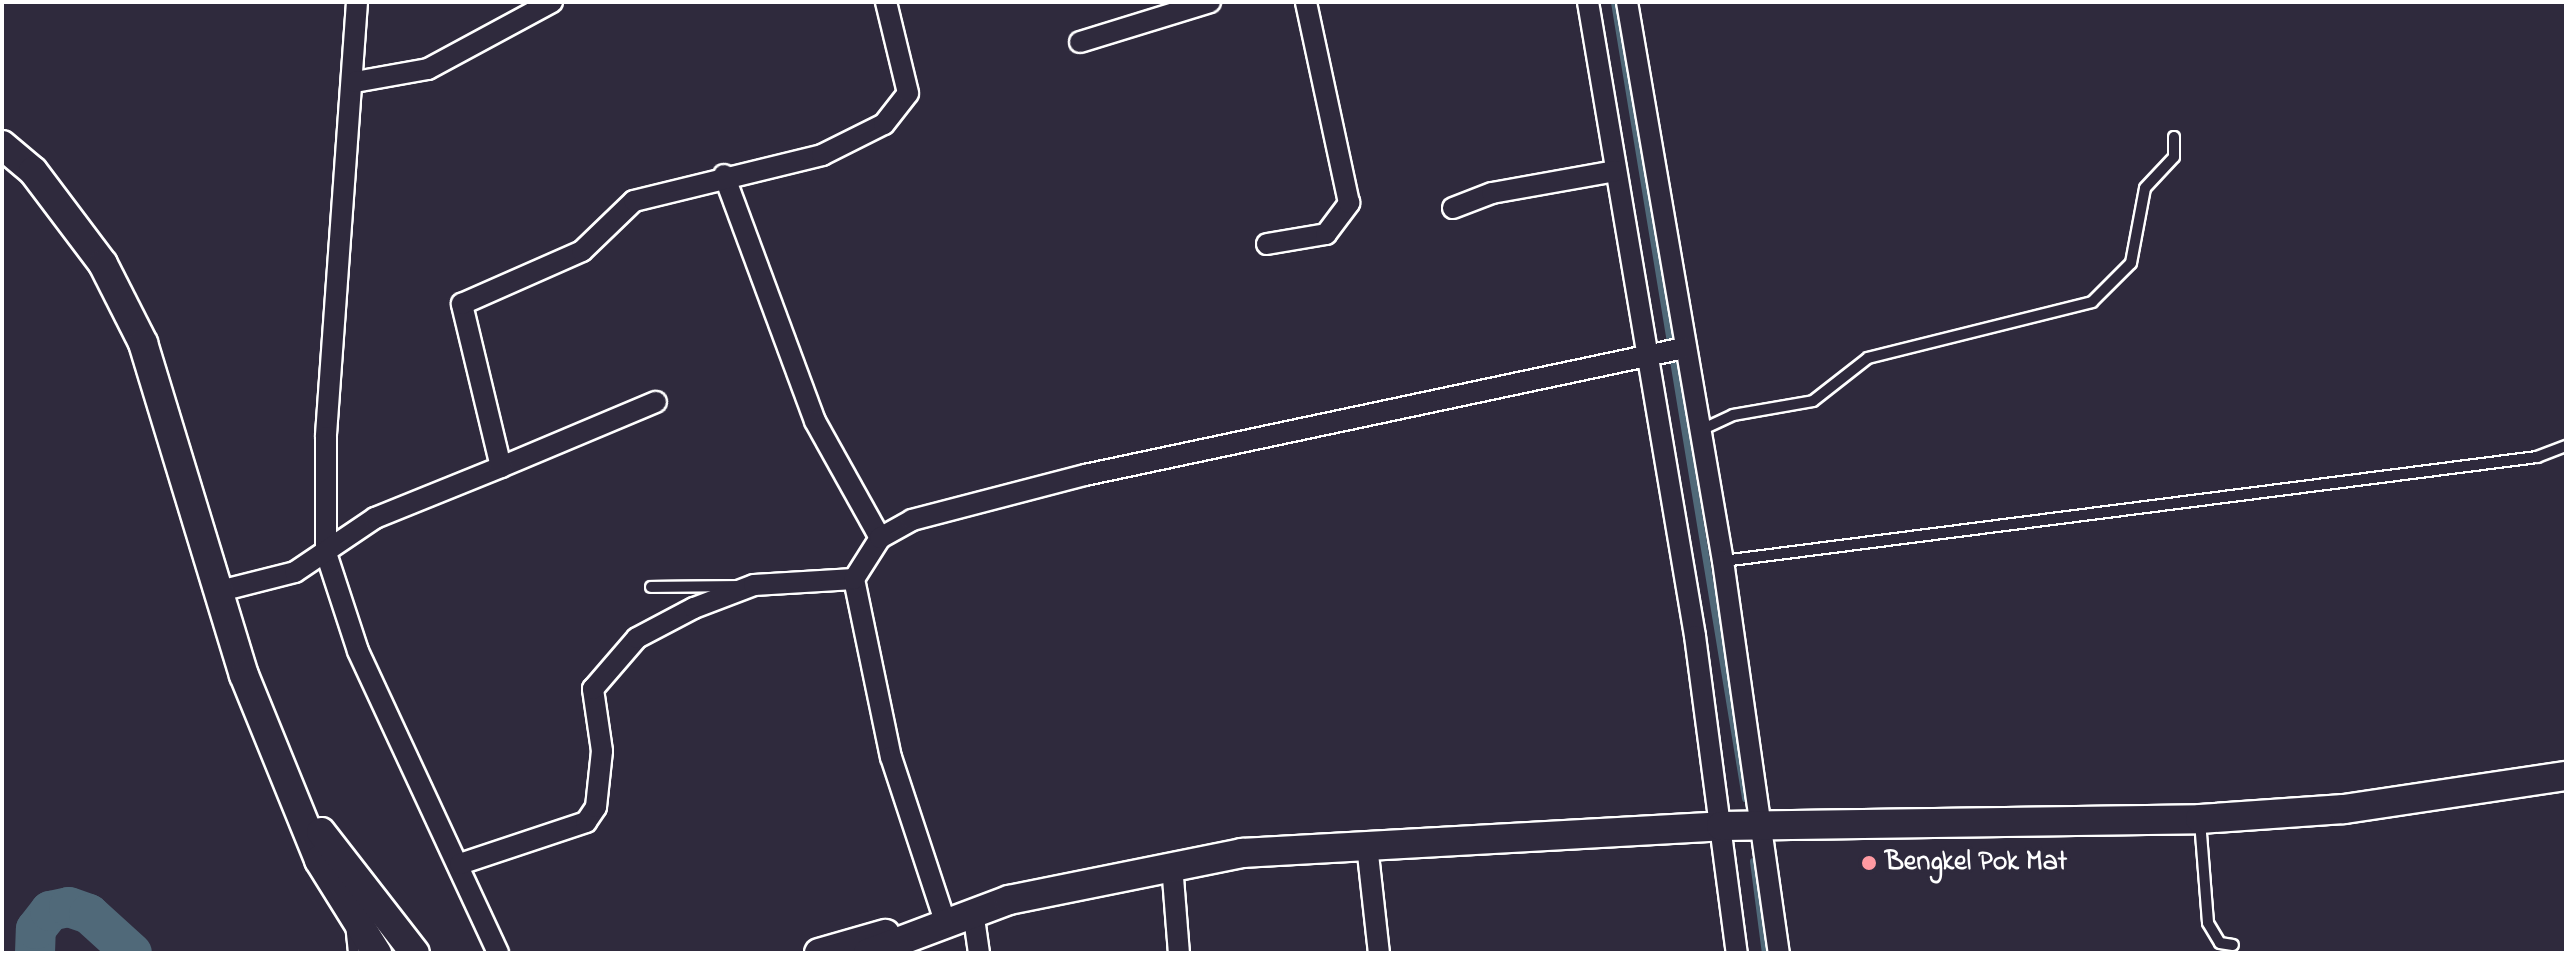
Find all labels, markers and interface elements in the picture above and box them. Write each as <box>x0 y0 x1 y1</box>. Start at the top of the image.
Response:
place label: Bengkel Pok Mat <box>1885 846 2067 880</box>
marker: Bengkel Pok Mat <box>1860 854 1878 872</box>

